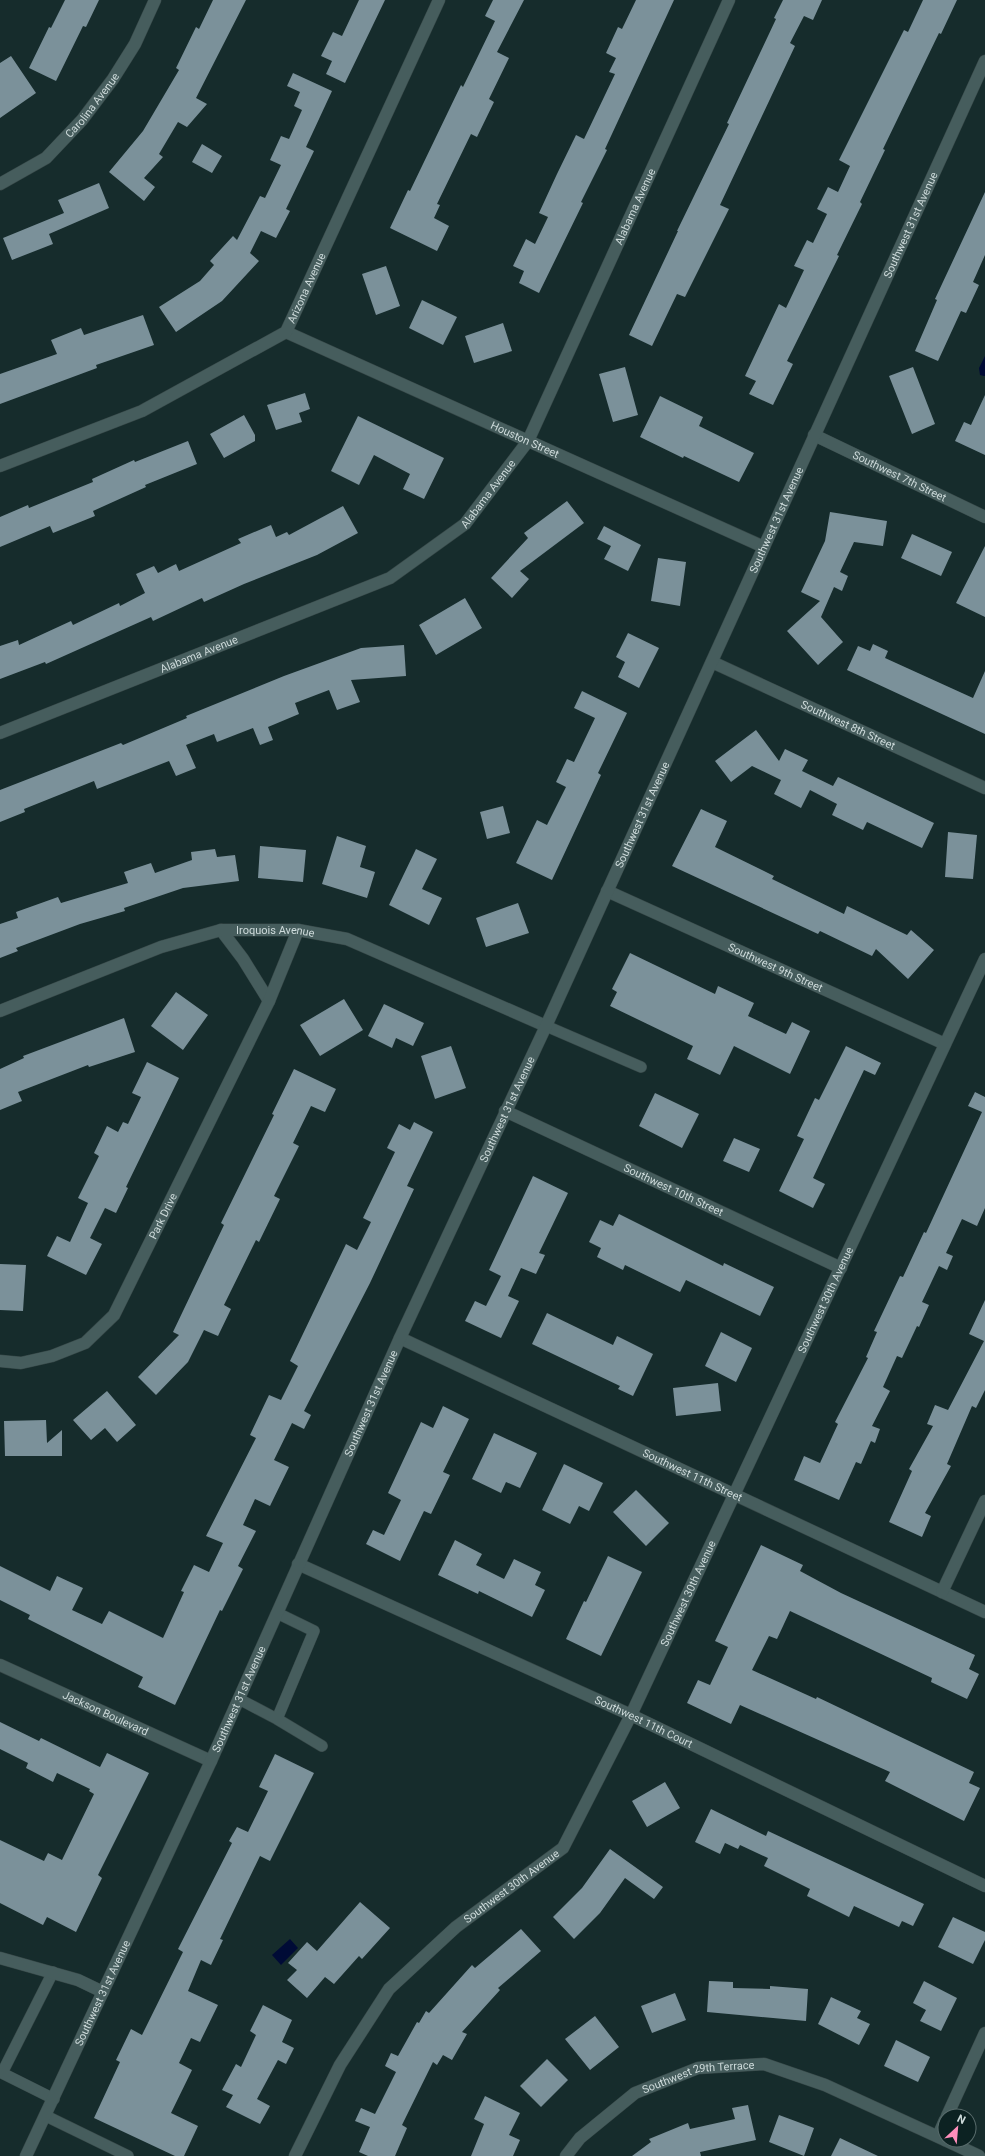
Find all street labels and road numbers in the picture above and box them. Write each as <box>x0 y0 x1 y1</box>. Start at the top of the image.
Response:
street label: Carolina Avenue <box>62 70 122 140</box>
street label: Alabama Avenue <box>612 166 658 247</box>
street label: Southwest 31st Avenue <box>881 170 940 280</box>
street label: Arizona Avenue <box>284 251 328 325</box>
street label: Houston Street <box>489 418 562 461</box>
street label: Southwest 7th Street <box>851 448 949 504</box>
street label: Alabama Avenue <box>458 457 518 531</box>
street label: Southwest 31st Avenue <box>746 465 806 575</box>
street label: Alabama Avenue <box>158 633 240 675</box>
street label: Southwest 8th Street <box>799 698 898 752</box>
street label: Southwest 31st Avenue <box>612 760 672 870</box>
street label: Iroquois Avenue <box>236 923 316 939</box>
street label: Southwest 9th Street <box>726 940 825 994</box>
street label: Southwest 31st Avenue <box>477 1054 537 1164</box>
street label: Southwest 10th Street <box>622 1161 726 1219</box>
street label: Park Drive <box>146 1191 180 1241</box>
street label: Southwest 30th Avenue <box>795 1245 856 1355</box>
street label: Southwest 31st Avenue <box>341 1348 400 1458</box>
street label: Southwest 11th Street <box>641 1446 745 1504</box>
street label: Southwest 30th Avenue <box>658 1538 718 1648</box>
street label: Southwest 31st Avenue <box>209 1644 268 1754</box>
street label: Jackson Boulevard <box>61 1688 151 1738</box>
street label: Southwest 11th Court <box>593 1693 695 1750</box>
street label: Southwest 30th Avenue <box>461 1847 562 1926</box>
street label: Southwest 31st Avenue <box>72 1938 133 2048</box>
street label: Southwest 29th Terrace <box>640 2058 755 2096</box>

